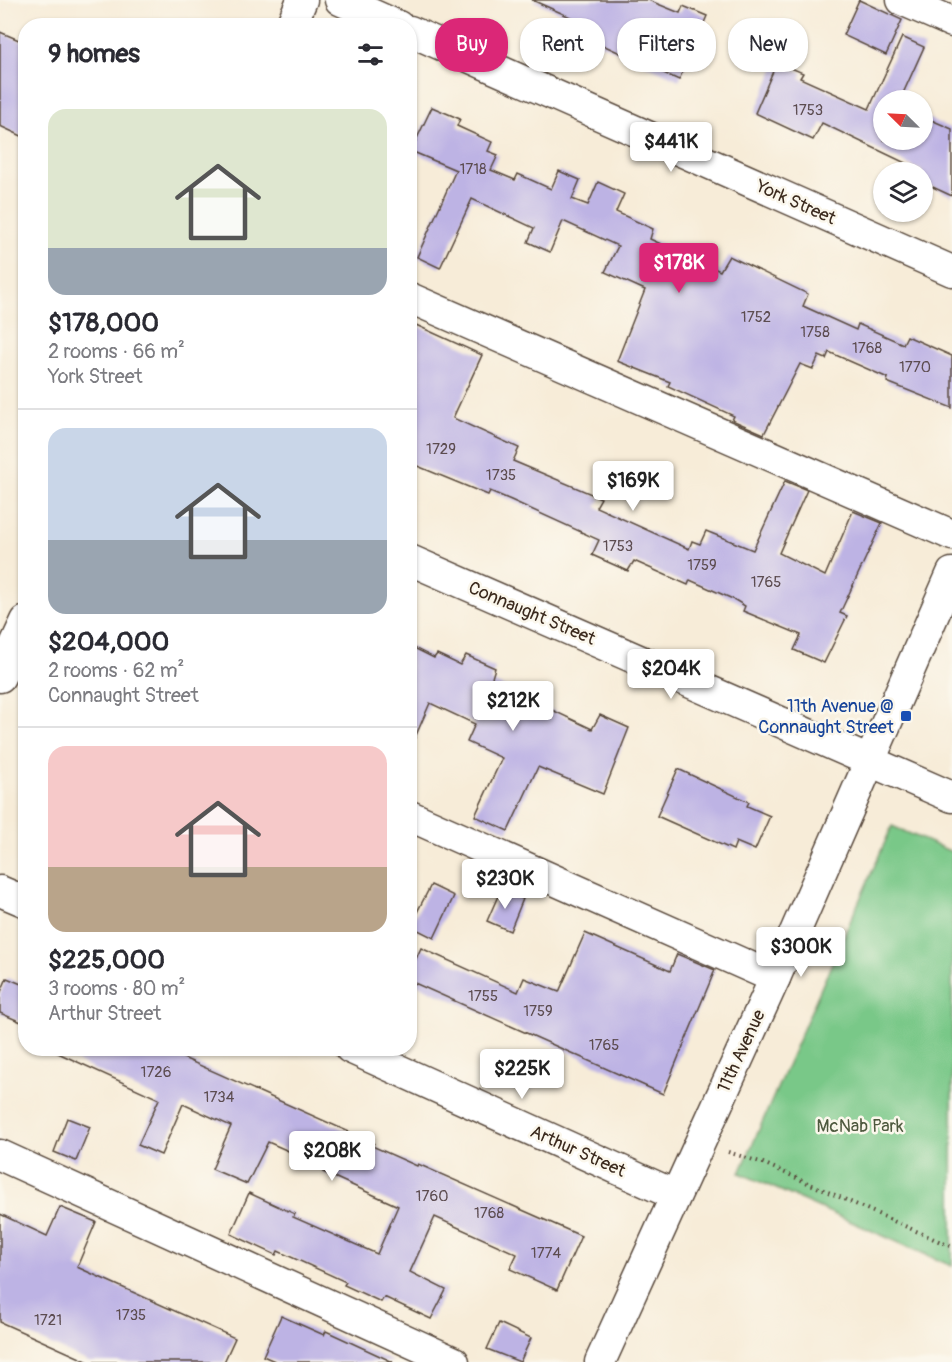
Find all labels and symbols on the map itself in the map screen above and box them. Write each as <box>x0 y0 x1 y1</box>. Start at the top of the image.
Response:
north arrow <box>873 90 933 150</box>
house number: 1753 <box>793 101 823 120</box>
pin: $441K <box>629 122 713 173</box>
house number: 1718 <box>459 160 487 179</box>
street label: York Street <box>751 174 840 231</box>
pin: $178K <box>637 243 721 294</box>
house number: 1752 <box>741 308 771 327</box>
house number: 1758 <box>800 323 830 342</box>
house number: 1768 <box>852 339 882 358</box>
house number: 1770 <box>899 358 931 377</box>
house number: 1729 <box>426 440 456 459</box>
pin: $169K <box>591 461 675 512</box>
house number: 1735 <box>486 466 516 485</box>
house number: 1753 <box>603 537 633 556</box>
house number: 1759 <box>687 556 717 575</box>
house number: 1765 <box>751 573 781 592</box>
street label: Connaught Street <box>465 576 599 651</box>
pin: $204K <box>629 649 713 700</box>
pin: $212K <box>471 681 555 732</box>
place label: 11th Avenue @ Connaught Street <box>758 695 895 739</box>
marker: 11th Avenue @ Connaught Street <box>899 709 913 723</box>
pin: $230K <box>463 859 547 910</box>
pin: $300K <box>759 927 843 978</box>
house number: 1755 <box>468 987 498 1006</box>
house number: 1759 <box>523 1002 553 1021</box>
street label: 11th Avenue <box>712 1006 771 1096</box>
house number: 1765 <box>589 1036 619 1055</box>
pin: $225K <box>480 1049 564 1100</box>
house number: 1726 <box>141 1063 171 1082</box>
house number: 1734 <box>204 1088 235 1107</box>
park label: McNab Park <box>817 1115 904 1138</box>
street label: Arthur Street <box>527 1120 630 1183</box>
pin: $208K <box>290 1131 374 1182</box>
house number: 1760 <box>416 1187 448 1206</box>
house number: 1768 <box>474 1204 504 1223</box>
house number: 1774 <box>531 1244 562 1263</box>
house number: 1735 <box>116 1306 146 1325</box>
house number: 1721 <box>34 1311 62 1330</box>

